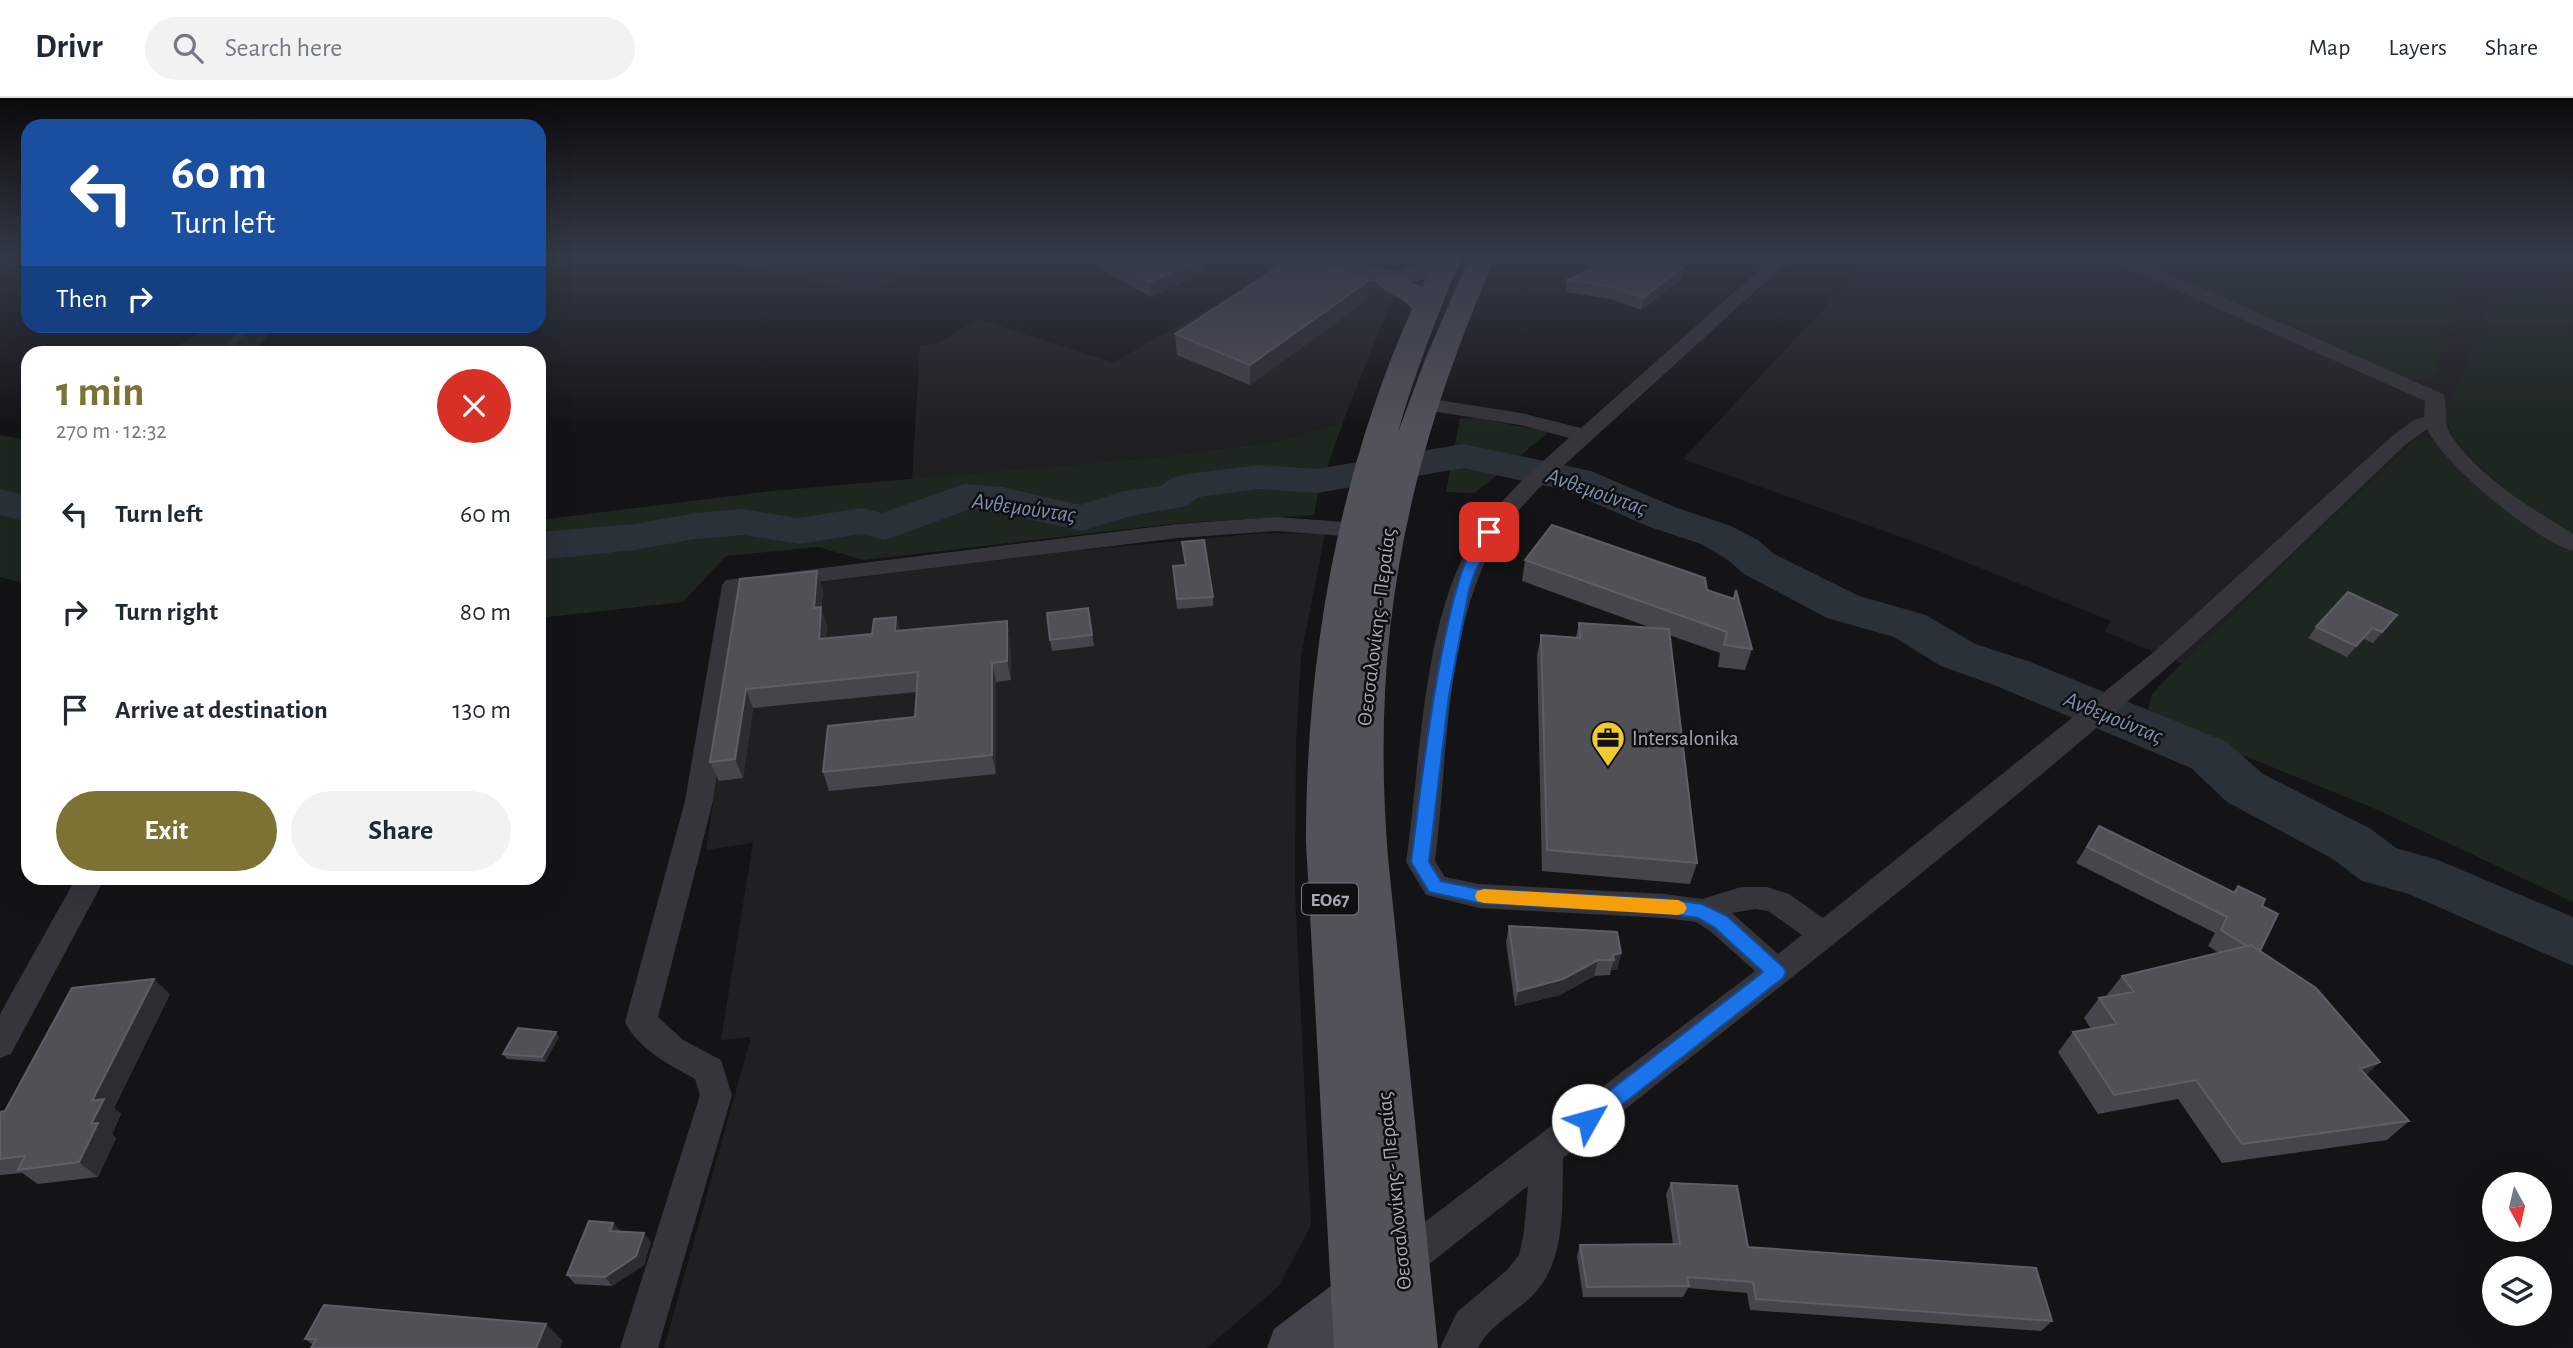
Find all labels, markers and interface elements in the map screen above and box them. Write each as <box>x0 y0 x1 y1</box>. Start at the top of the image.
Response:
search box <box>145 17 635 80</box>
icon: search <box>169 29 207 67</box>
text: Drivr <box>35 31 103 64</box>
text: Search here <box>225 35 342 61</box>
text: Map <box>2308 36 2350 60</box>
text: Layers <box>2388 36 2447 60</box>
text: Share <box>2485 36 2538 60</box>
icon: left <box>56 147 147 238</box>
text: 60 m <box>171 149 267 198</box>
text: Turn left <box>171 207 275 239</box>
icon: right <box>121 280 159 318</box>
text: Then <box>56 286 107 312</box>
button: close <box>437 369 511 443</box>
text: 1 min <box>56 371 145 413</box>
text: 270 m · 12:32 <box>56 420 167 443</box>
water label: Ανθεμούντας <box>1542 464 1650 520</box>
water label: Ανθεμούντας <box>969 490 1077 527</box>
icon: left <box>56 495 94 533</box>
text: Turn left <box>115 501 203 527</box>
text: 60 m <box>460 501 511 527</box>
pin <box>1459 502 1519 562</box>
icon: arrive <box>1470 513 1508 551</box>
street label: Θεσσαλονίκης - Περαίας <box>1354 527 1399 727</box>
icon: right <box>56 593 94 631</box>
text: Turn right <box>115 599 218 625</box>
text: 80 m <box>460 599 511 625</box>
water label: Ανθεμούντας <box>2060 688 2166 749</box>
icon: arrive <box>56 691 94 729</box>
text: Arrive at destination <box>115 697 328 723</box>
text: 130 m <box>453 697 511 723</box>
office icon: Intersalonika <box>1589 719 1627 768</box>
place label: Intersalonika <box>1632 728 1739 749</box>
button: Exit <box>56 791 277 871</box>
button: Share <box>291 791 511 871</box>
road number: ΕΟ67 <box>1302 884 1358 914</box>
position arrow <box>1551 1083 1625 1157</box>
street label: Θεσσαλονίκης - Περαίας <box>1374 1091 1415 1291</box>
north arrow <box>2482 1172 2552 1242</box>
map controls <box>2482 1172 2552 1326</box>
button: layers <box>2482 1256 2552 1326</box>

